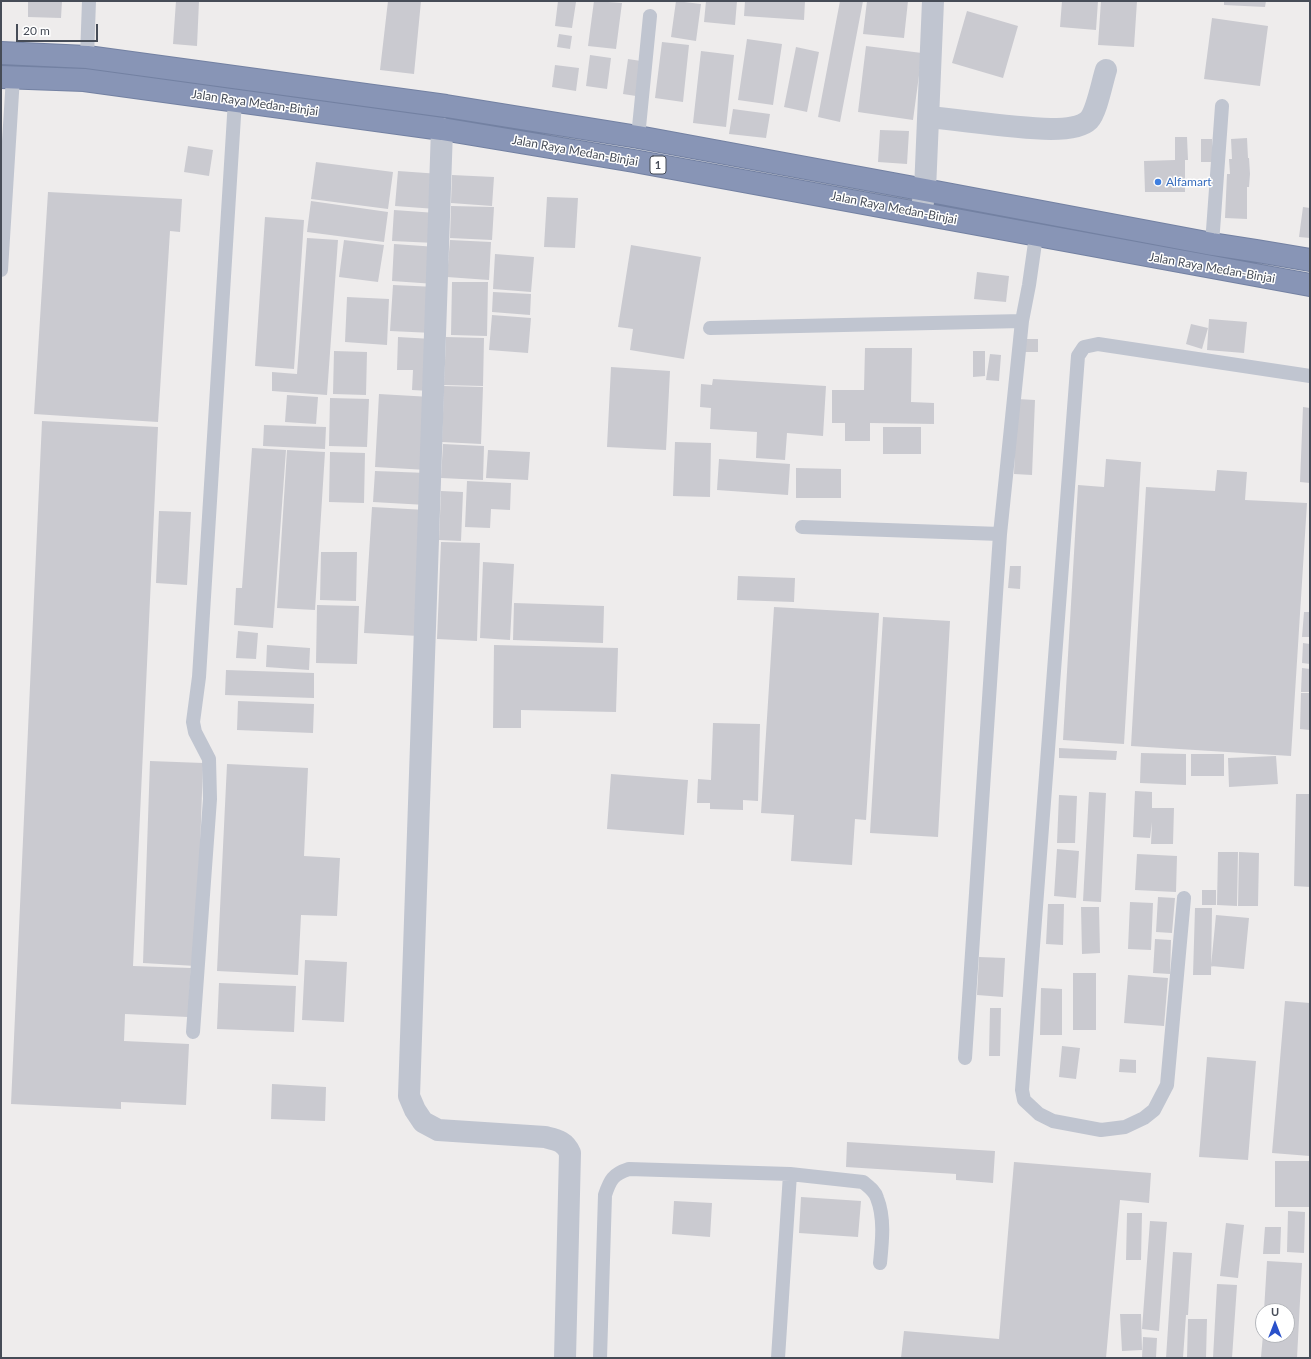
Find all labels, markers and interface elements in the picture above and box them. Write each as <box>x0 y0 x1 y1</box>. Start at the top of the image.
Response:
scale bar <box>18 16 100 42</box>
text: 20 m <box>23 23 50 38</box>
street label: Jalan Raya Medan-Binjai <box>191 87 319 119</box>
street label: Jalan Raya Medan-Binjai <box>511 133 639 169</box>
road number: 1 <box>650 156 666 174</box>
place label: Alfamart <box>1166 175 1212 189</box>
marker: Alfamart <box>1153 177 1163 187</box>
street label: Jalan Raya Medan-Binjai <box>830 189 958 227</box>
street label: Jalan Raya Medan-Binjai <box>1148 250 1276 286</box>
north arrow <box>1255 1303 1295 1343</box>
text: U <box>1271 1305 1279 1318</box>

